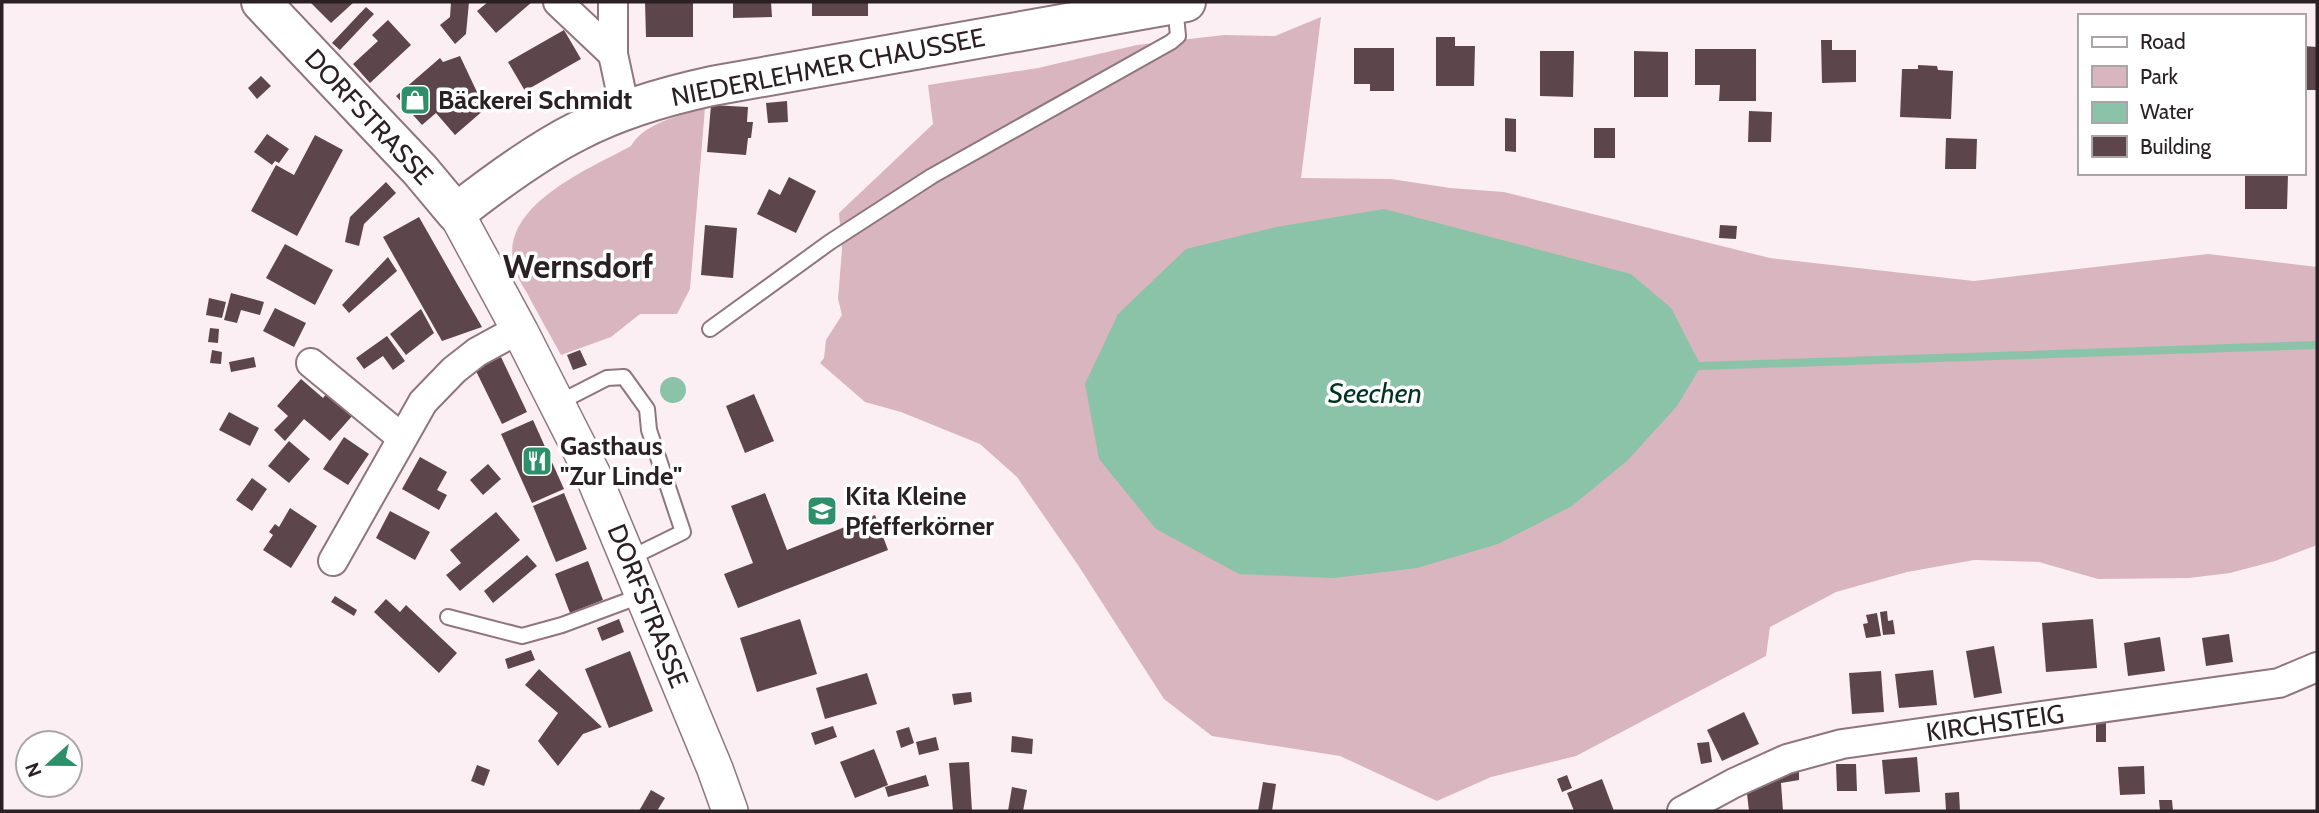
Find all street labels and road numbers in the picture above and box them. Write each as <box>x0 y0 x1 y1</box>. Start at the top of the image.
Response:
street label: NIEDERLEHMER CHAUSSEE <box>668 21 988 113</box>
street label: DORFSTRASSE <box>298 43 440 191</box>
street label: DORFSTRASSE <box>601 519 695 693</box>
street label: KIRCHSTEIG <box>1924 697 2066 749</box>

